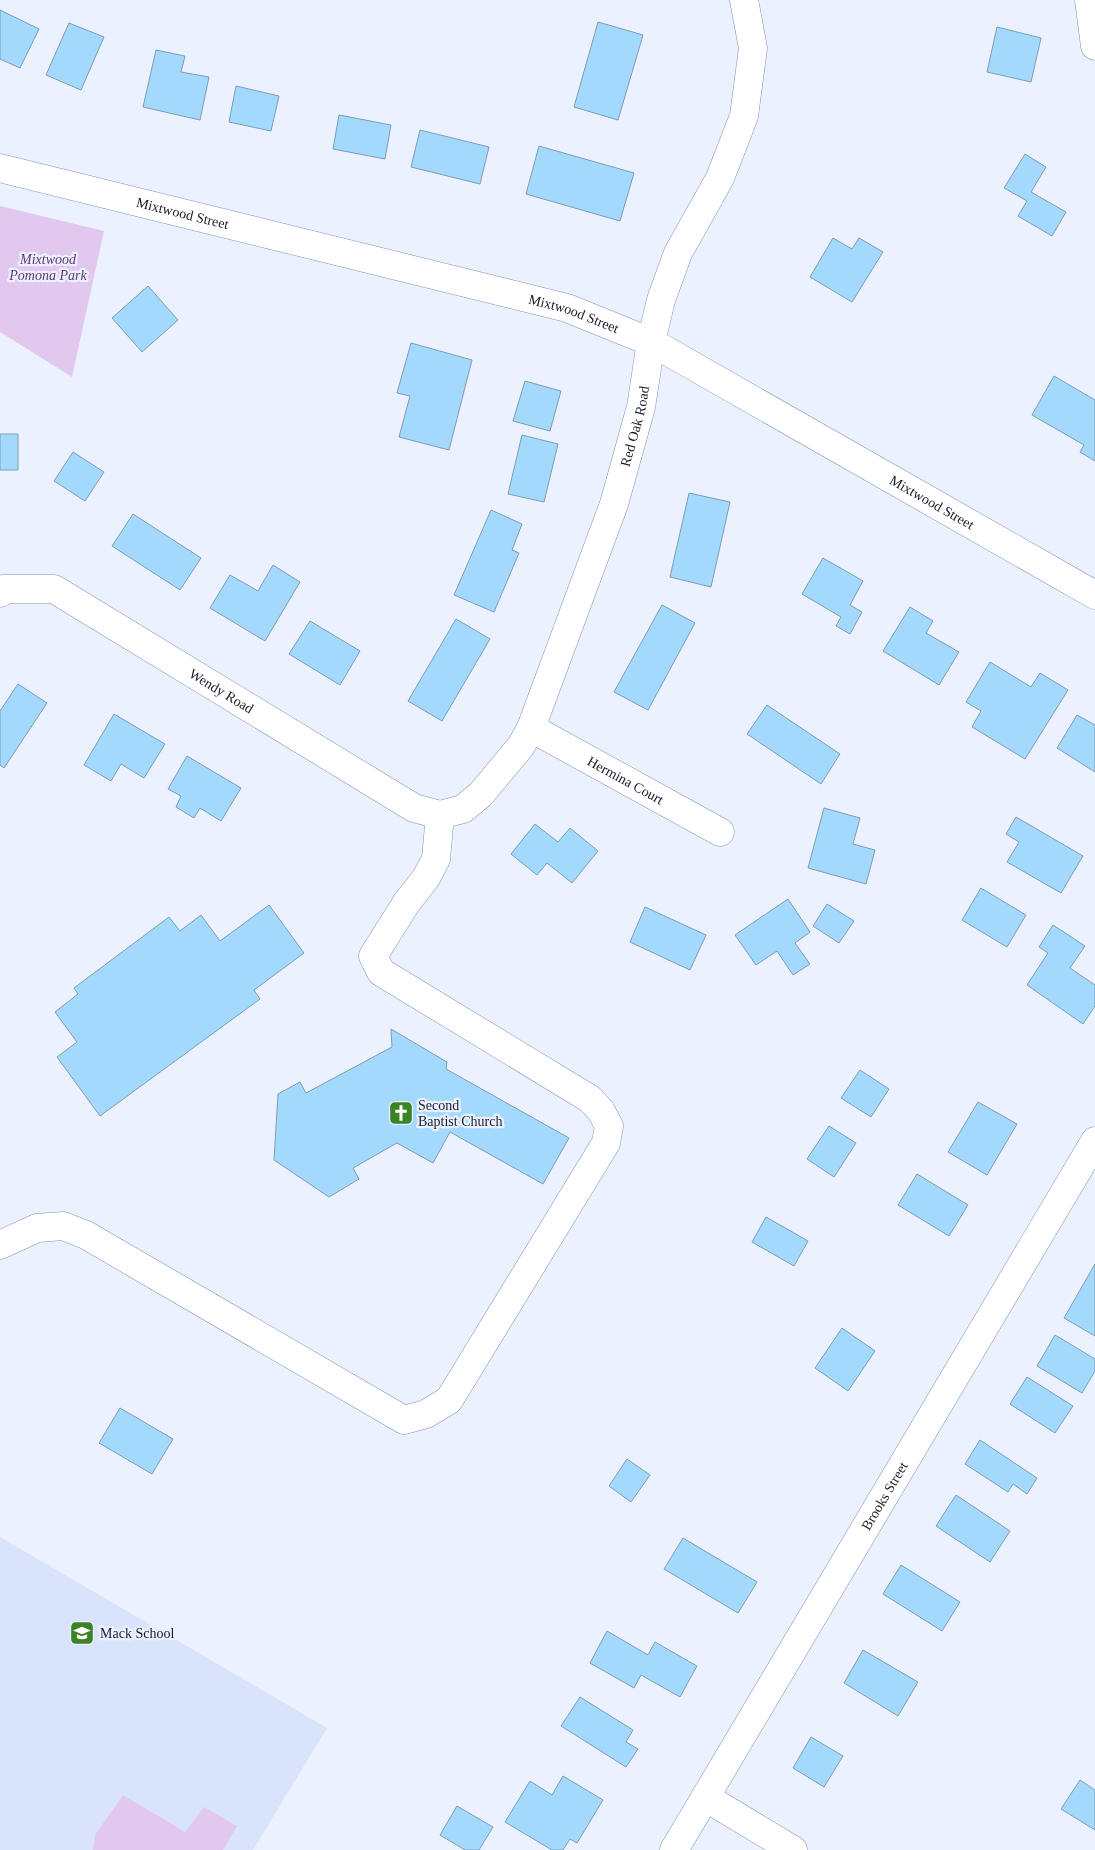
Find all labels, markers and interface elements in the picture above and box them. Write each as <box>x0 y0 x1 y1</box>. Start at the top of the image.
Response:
street label: Mixtwood Street <box>135 194 230 232</box>
park label: Mixtwood Pomona Park <box>8 252 87 283</box>
street label: Mixtwood Street <box>527 291 621 336</box>
street label: Red Oak Road <box>617 385 652 468</box>
street label: Mixtwood Street <box>887 472 977 532</box>
street label: Wendy Road <box>187 666 256 716</box>
street label: Hermina Court <box>585 753 666 807</box>
place label: Second Baptist Church <box>418 1098 502 1129</box>
church icon: Second Baptist Church <box>388 1100 414 1126</box>
street label: Brooks Street <box>858 1459 910 1533</box>
school or university icon: Mack School <box>69 1620 95 1646</box>
place label: Mack School <box>100 1626 174 1641</box>

